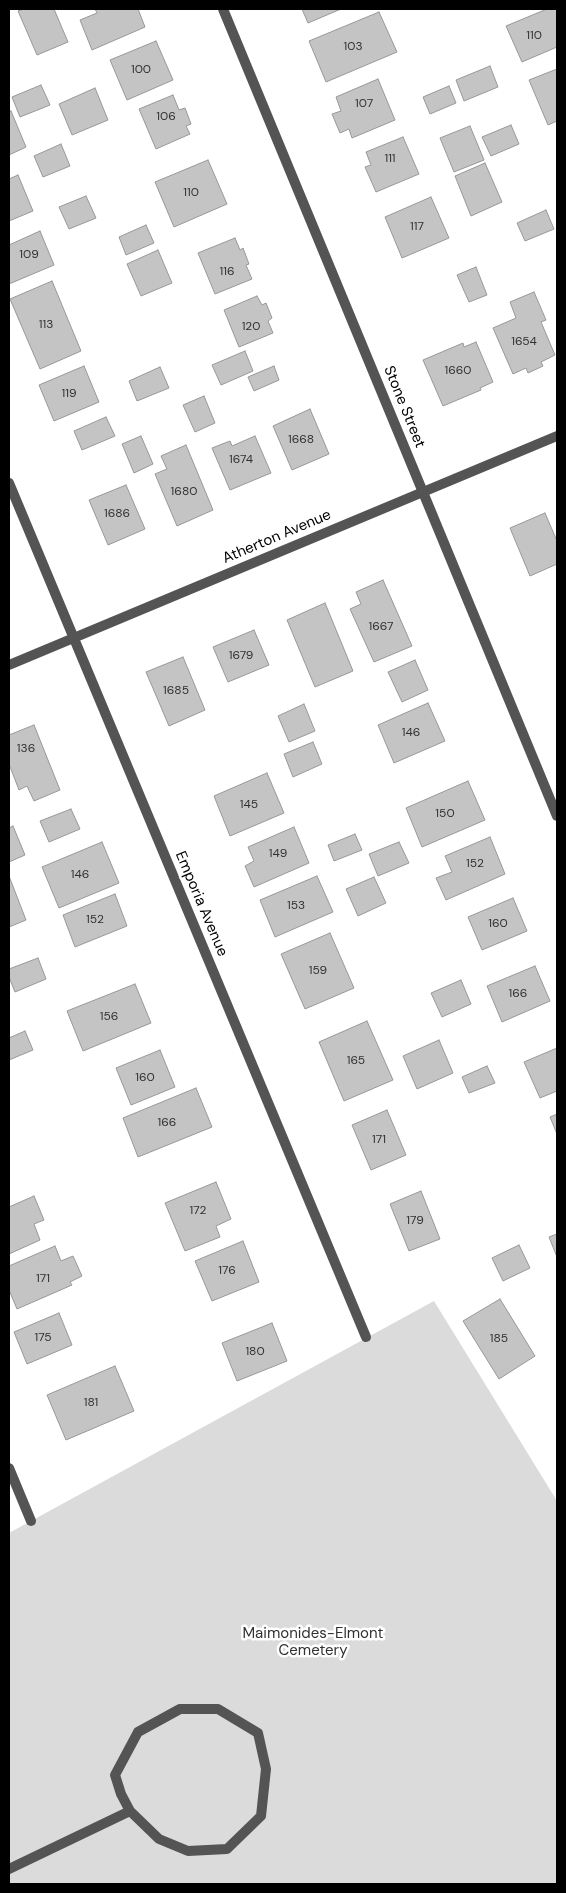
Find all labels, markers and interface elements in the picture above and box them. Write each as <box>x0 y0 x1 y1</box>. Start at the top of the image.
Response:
house number: 110 <box>526 29 542 43</box>
house number: 103 <box>343 40 363 54</box>
house number: 100 <box>131 63 151 77</box>
house number: 107 <box>355 97 373 111</box>
house number: 106 <box>156 110 176 124</box>
house number: 111 <box>384 152 396 166</box>
house number: 110 <box>183 186 199 200</box>
house number: 117 <box>410 220 424 234</box>
house number: 109 <box>19 248 39 262</box>
house number: 116 <box>219 265 235 279</box>
house number: 113 <box>39 318 53 332</box>
house number: 120 <box>242 320 260 334</box>
house number: 1654 <box>511 335 537 349</box>
street label: Stone Street <box>379 363 429 451</box>
house number: 1660 <box>444 364 472 378</box>
house number: 119 <box>61 387 77 401</box>
house number: 1668 <box>288 433 314 447</box>
house number: 1674 <box>229 453 253 467</box>
house number: 1680 <box>171 485 197 499</box>
street label: Atherton Avenue <box>220 506 334 568</box>
house number: 1686 <box>104 507 130 521</box>
house number: 1667 <box>369 620 393 634</box>
house number: 1679 <box>229 649 253 663</box>
house number: 1685 <box>163 684 189 698</box>
house number: 146 <box>402 726 420 740</box>
house number: 136 <box>17 742 35 756</box>
house number: 145 <box>240 798 258 812</box>
house number: 150 <box>435 807 455 821</box>
house number: 149 <box>269 847 287 861</box>
street label: Emporia Avenue <box>171 849 231 959</box>
house number: 152 <box>466 857 484 871</box>
house number: 146 <box>71 868 89 882</box>
house number: 153 <box>287 899 305 913</box>
house number: 152 <box>86 913 104 927</box>
house number: 160 <box>488 917 508 931</box>
house number: 159 <box>309 964 327 978</box>
house number: 166 <box>509 987 527 1001</box>
house number: 156 <box>100 1010 118 1024</box>
house number: 165 <box>347 1054 365 1068</box>
house number: 160 <box>135 1071 155 1085</box>
house number: 166 <box>158 1116 176 1130</box>
house number: 171 <box>372 1133 386 1147</box>
house number: 172 <box>190 1204 206 1218</box>
house number: 179 <box>406 1214 424 1228</box>
house number: 176 <box>218 1264 236 1278</box>
house number: 171 <box>36 1272 50 1286</box>
house number: 175 <box>34 1331 52 1345</box>
house number: 185 <box>490 1332 508 1346</box>
house number: 180 <box>245 1345 265 1359</box>
house number: 181 <box>84 1396 98 1410</box>
park label: Maimonides-Elmont Cemetery <box>243 1625 383 1660</box>

